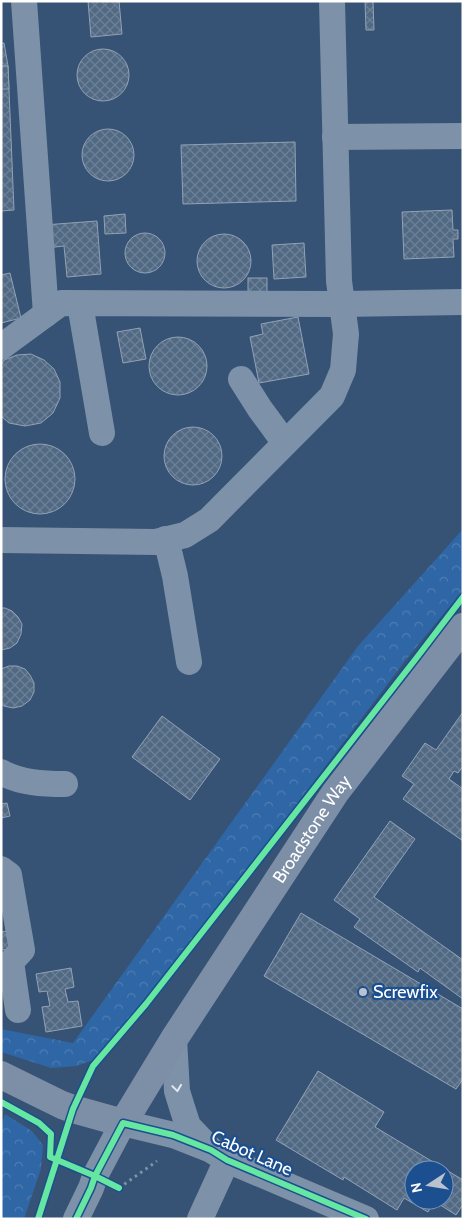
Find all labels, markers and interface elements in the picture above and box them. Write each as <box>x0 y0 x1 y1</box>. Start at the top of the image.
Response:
street label: Broadstone Way <box>268 771 356 887</box>
place label: Screwfix <box>373 981 438 1003</box>
marker: Screwfix <box>357 986 369 998</box>
one-way arrow <box>172 1083 182 1092</box>
street label: Cabot Lane <box>208 1125 296 1181</box>
north arrow <box>404 1160 454 1210</box>
text: N <box>406 1181 426 1194</box>

